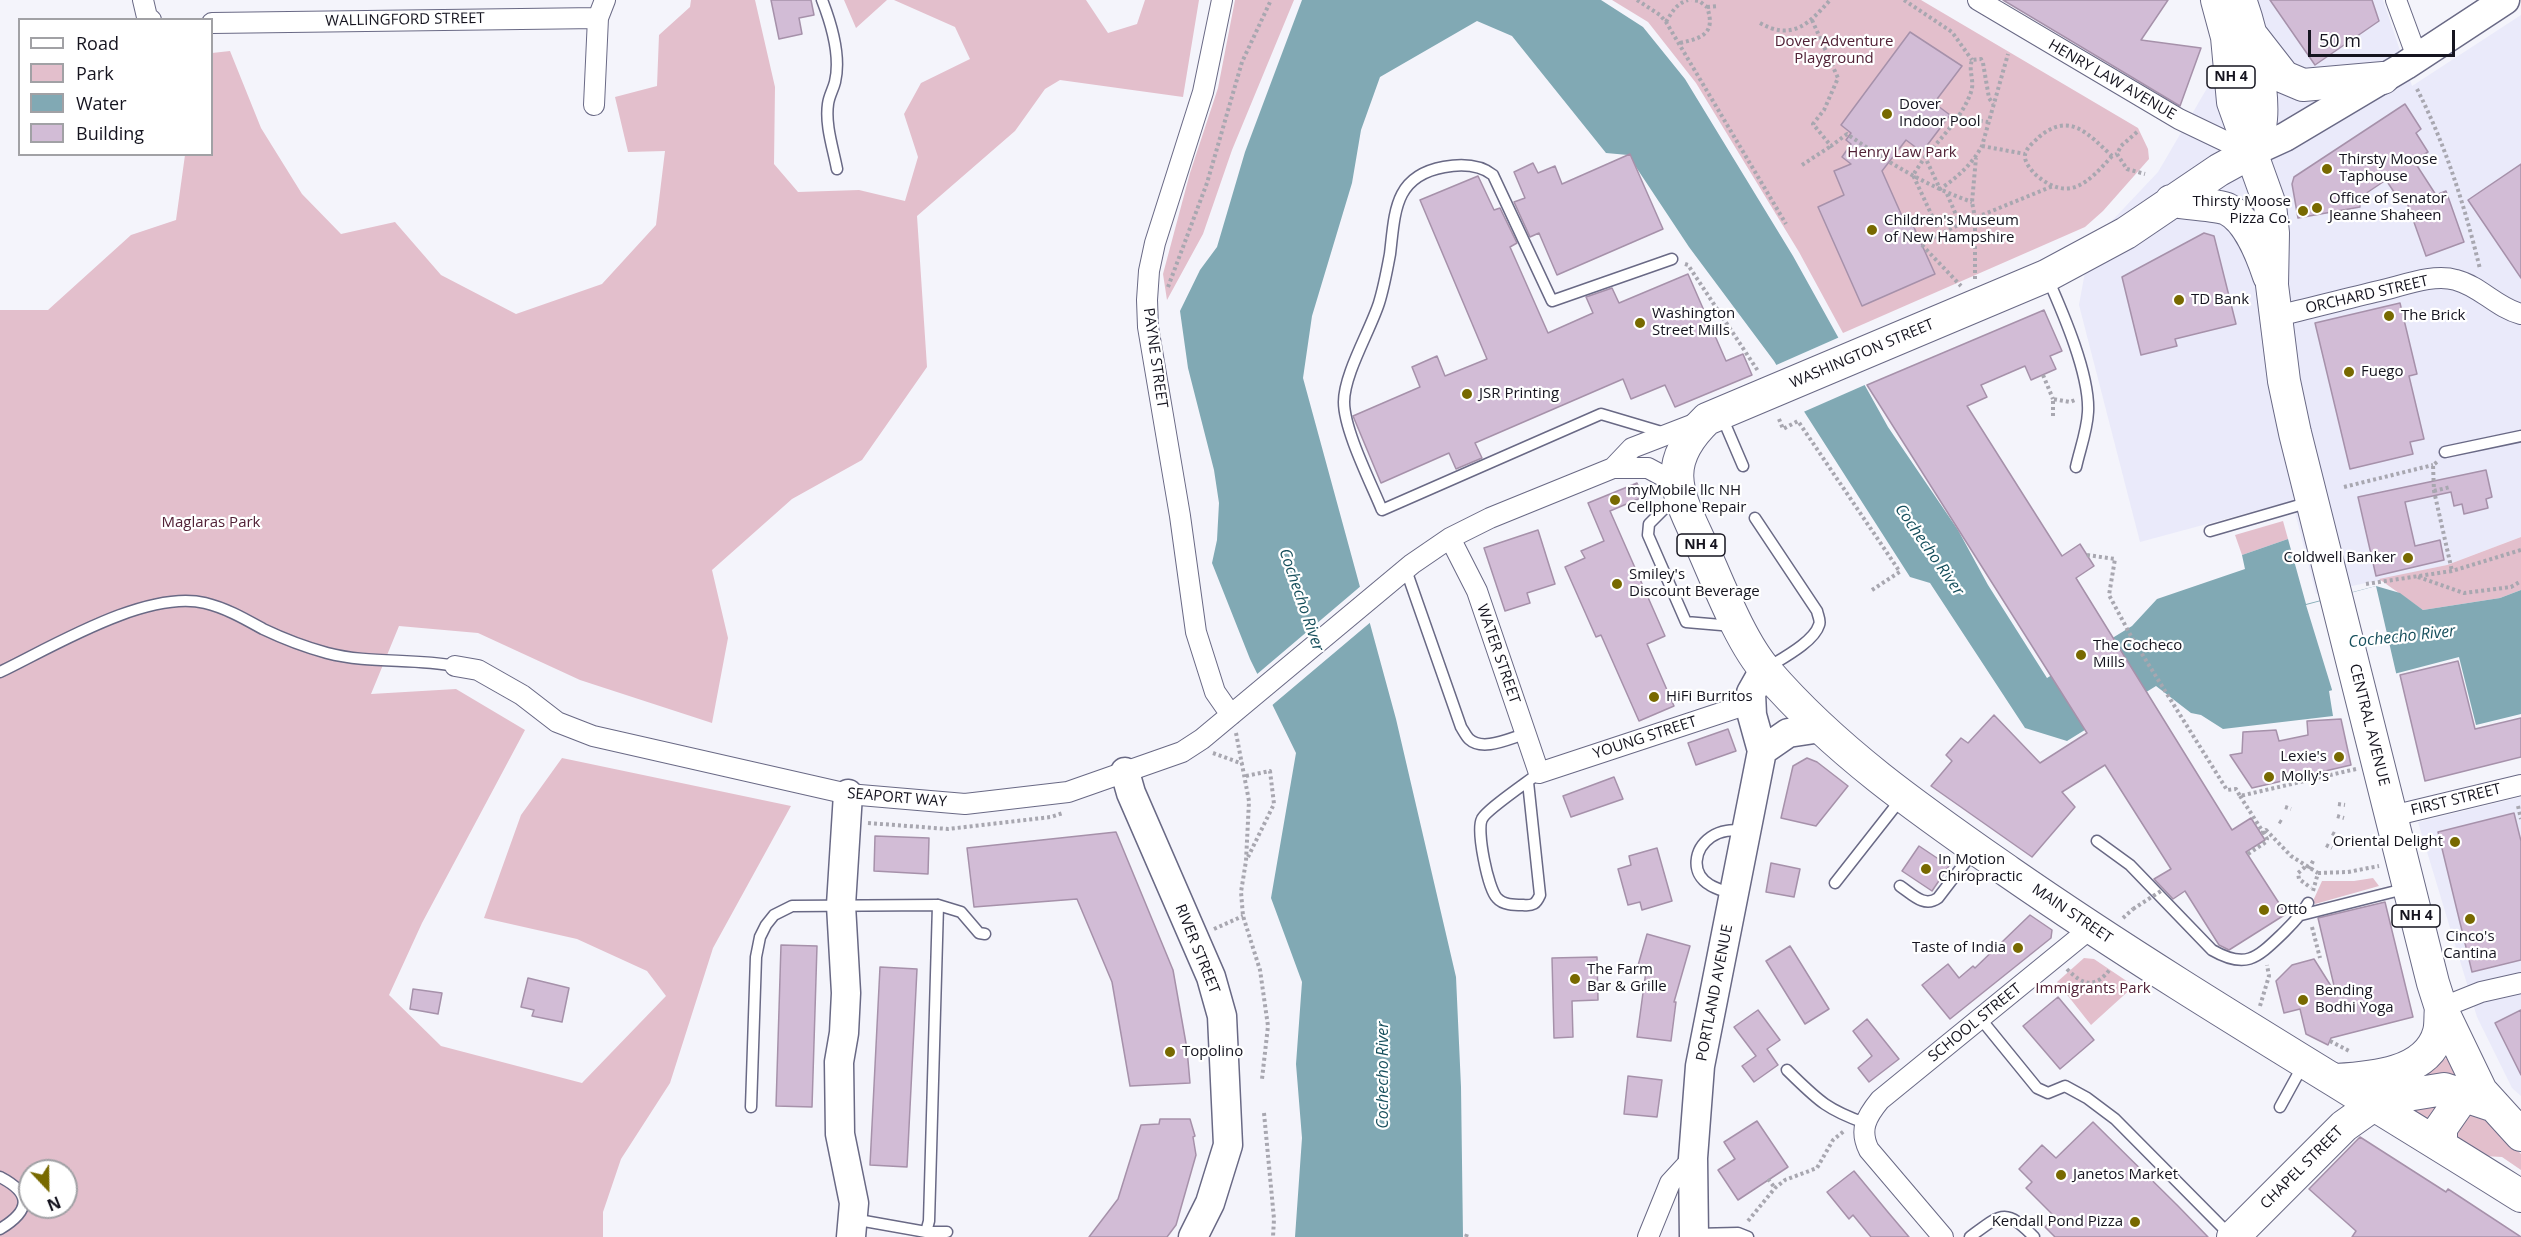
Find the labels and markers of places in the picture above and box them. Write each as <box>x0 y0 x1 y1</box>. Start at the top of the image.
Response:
place label: Dover Indoor Pool <box>1899 96 1980 131</box>
marker: Dover Indoor Pool <box>1880 107 1894 121</box>
place label: Thirsty Moose Taphouse <box>2339 151 2437 186</box>
marker: Thirsty Moose Taphouse <box>2320 162 2334 176</box>
place label: Office of Senator Jeanne Shaheen <box>2329 190 2447 225</box>
place label: Thirsty Moose Pizza Co. <box>2193 193 2291 228</box>
marker: Office of Senator Jeanne Shaheen <box>2310 201 2324 215</box>
marker: Thirsty Moose Pizza Co. <box>2296 204 2310 218</box>
place label: Children's Museum of New Hampshire <box>1884 212 2019 247</box>
marker: Children's Museum of New Hampshire <box>1865 223 1879 237</box>
place label: TD Bank <box>2191 291 2249 309</box>
marker: TD Bank <box>2172 293 2186 307</box>
place label: Washington Street Mills <box>1652 305 1735 340</box>
place label: The Brick <box>2401 307 2465 325</box>
marker: The Brick <box>2382 309 2396 323</box>
marker: Washington Street Mills <box>1633 316 1647 330</box>
place label: Fuego <box>2361 363 2404 381</box>
marker: Fuego <box>2342 365 2356 379</box>
place label: JSR Printing <box>1479 385 1559 403</box>
marker: JSR Printing <box>1460 387 1474 401</box>
place label: myMobile llc NH Cellphone Repair <box>1627 482 1746 517</box>
marker: myMobile llc NH Cellphone Repair <box>1608 493 1622 507</box>
place label: Coldwell Banker <box>2283 549 2396 567</box>
marker: Coldwell Banker <box>2401 551 2415 565</box>
place label: Smiley's Discount Beverage <box>1629 566 1760 601</box>
marker: Smiley's Discount Beverage <box>1610 577 1624 591</box>
place label: The Cocheco Mills <box>2093 637 2182 672</box>
marker: The Cocheco Mills <box>2074 648 2088 662</box>
place label: HiFi Burritos <box>1666 688 1753 706</box>
marker: HiFi Burritos <box>1647 690 1661 704</box>
place label: Lexie's <box>2280 748 2327 766</box>
marker: Lexie's <box>2332 750 2346 764</box>
place label: Molly's <box>2281 768 2329 786</box>
marker: Molly's <box>2262 770 2276 784</box>
place label: Oriental Delight <box>2333 833 2443 851</box>
marker: Oriental Delight <box>2448 835 2462 849</box>
place label: In Motion Chiropractic <box>1938 851 2023 886</box>
marker: In Motion Chiropractic <box>1919 862 1933 876</box>
place label: Otto <box>2276 901 2307 919</box>
marker: Otto <box>2257 903 2271 917</box>
marker: Cinco's Cantina <box>2463 912 2477 926</box>
place label: Cinco's Cantina <box>2443 928 2497 963</box>
place label: Taste of India <box>1912 939 2006 957</box>
marker: Taste of India <box>2011 941 2025 955</box>
place label: The Farm Bar & Grille <box>1587 961 1667 996</box>
marker: The Farm Bar & Grille <box>1568 972 1582 986</box>
place label: Bending Bodhi Yoga <box>2315 982 2394 1017</box>
marker: Bending Bodhi Yoga <box>2296 993 2310 1007</box>
place label: Topolino <box>1182 1043 1243 1061</box>
marker: Topolino <box>1163 1045 1177 1059</box>
place label: Janetos Market <box>2073 1166 2178 1184</box>
marker: Janetos Market <box>2054 1168 2068 1182</box>
place label: Kendall Pond Pizza <box>1992 1213 2123 1231</box>
marker: Kendall Pond Pizza <box>2128 1215 2142 1229</box>

